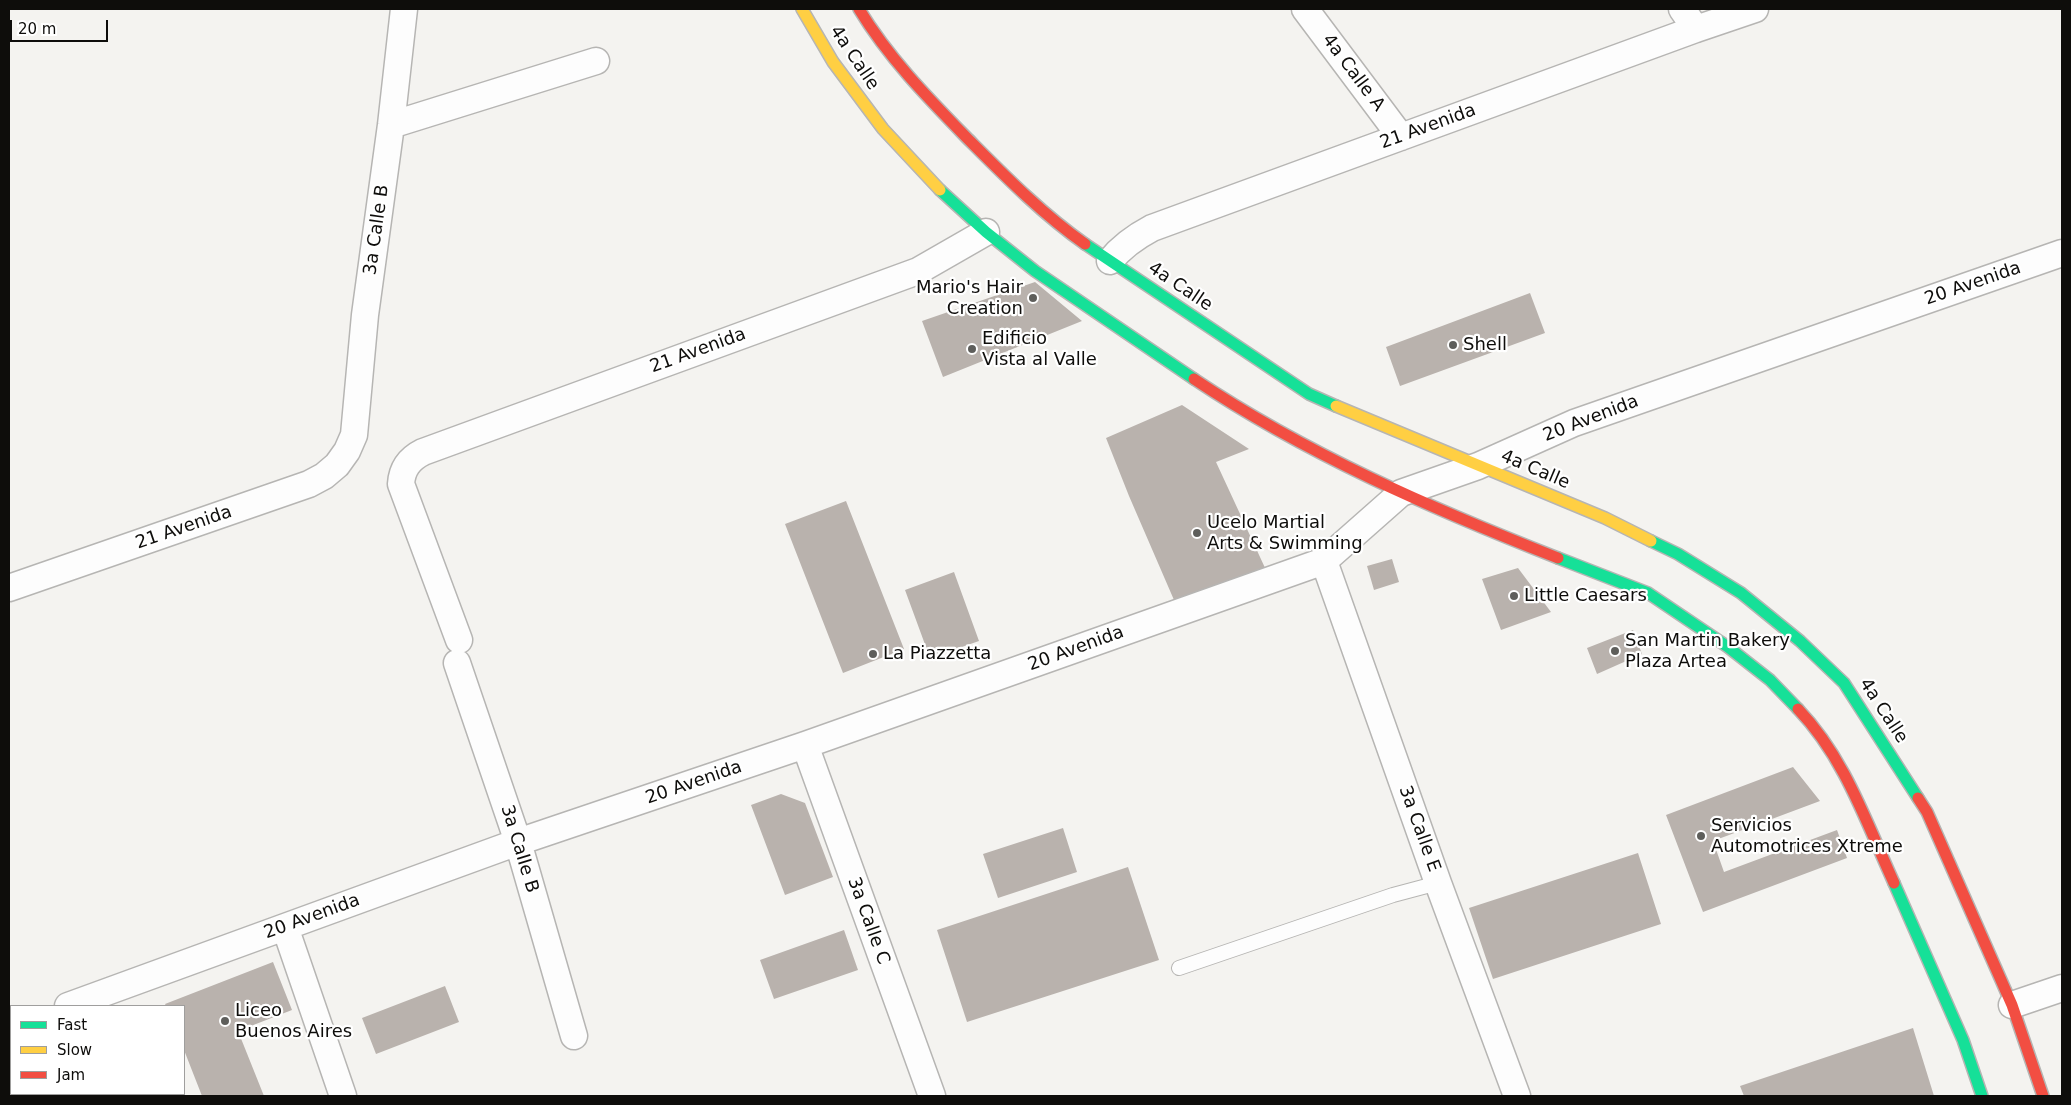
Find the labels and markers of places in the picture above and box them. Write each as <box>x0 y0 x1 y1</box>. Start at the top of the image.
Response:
place label: Mario's Hair Creation <box>916 277 1023 320</box>
marker: Mario's Hair Creation <box>1027 292 1039 304</box>
place label: Edificio Vista al Valle <box>982 328 1097 370</box>
place label: Shell <box>1463 334 1507 356</box>
marker: Shell <box>1447 339 1459 351</box>
marker: Edificio Vista al Valle <box>966 343 978 355</box>
place label: Ucelo Martial Arts & Swimming <box>1207 512 1363 554</box>
marker: Ucelo Martial Arts & Swimming <box>1191 527 1203 539</box>
place label: Little Caesars <box>1524 585 1647 607</box>
marker: Little Caesars <box>1508 590 1520 602</box>
place label: San Martin Bakery Plaza Artea <box>1625 630 1790 672</box>
place label: La Piazzetta <box>883 643 991 665</box>
marker: San Martin Bakery Plaza Artea <box>1609 645 1621 657</box>
marker: La Piazzetta <box>867 648 879 660</box>
place label: Servicios Automotrices Xtreme <box>1711 815 1903 858</box>
marker: Servicios Automotrices Xtreme <box>1695 830 1707 842</box>
place label: Liceo Buenos Aires <box>235 1000 352 1042</box>
marker: Liceo Buenos Aires <box>219 1015 231 1027</box>

